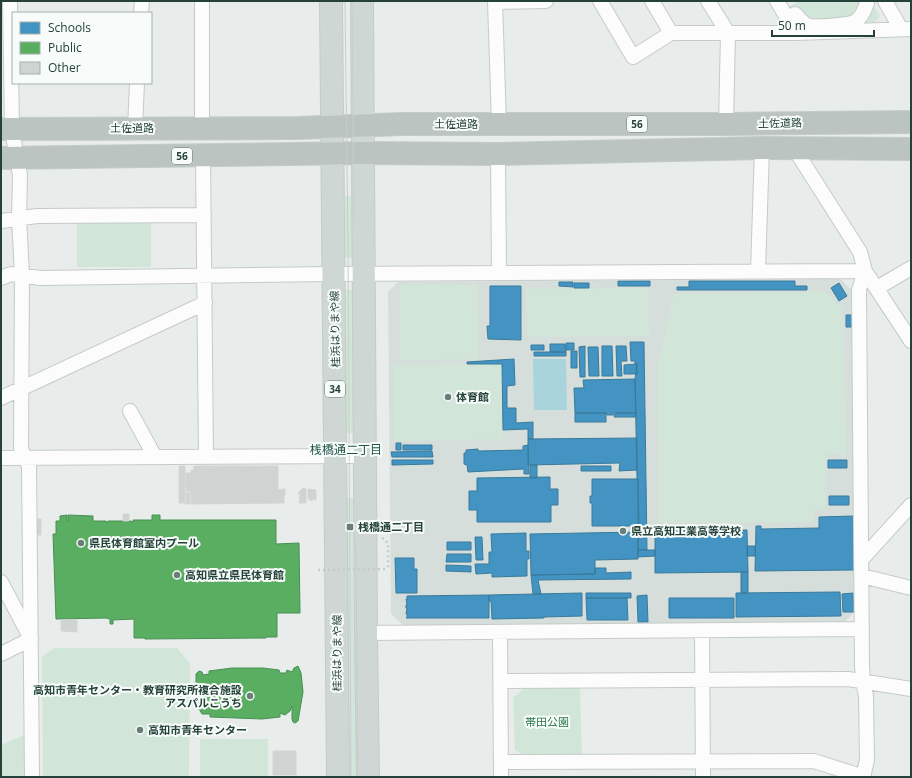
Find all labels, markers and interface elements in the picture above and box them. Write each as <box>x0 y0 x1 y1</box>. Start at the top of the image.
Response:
legend <box>12 12 152 84</box>
scale bar <box>772 12 874 38</box>
text: 50 m <box>778 17 806 34</box>
text: Schools <box>48 19 91 36</box>
text: Public <box>48 39 82 56</box>
text: Other <box>48 59 81 76</box>
street label: 土佐道路 <box>758 115 802 130</box>
street label: 土佐道路 <box>434 116 478 131</box>
road number: 56 <box>627 116 647 132</box>
street label: 土佐道路 <box>110 120 154 135</box>
road number: 56 <box>172 148 192 164</box>
street label: 桂浜はりまや線 <box>326 290 343 368</box>
road number: 34 <box>325 381 345 397</box>
place label: 体育館 <box>456 389 489 404</box>
marker: 体育館 <box>443 392 453 402</box>
district label: 桟橋通二丁目 <box>310 441 382 458</box>
place label: 桟橋通二丁目 <box>358 519 424 534</box>
marker: 桟橋通二丁目 <box>345 522 355 532</box>
place label: 県立高知工業高等学校 <box>631 523 741 538</box>
marker: 県立高知工業高等学校 <box>618 526 628 536</box>
place label: 県民体育館室内プール <box>89 535 199 550</box>
marker: 県民体育館室内プール <box>76 538 86 548</box>
place label: 高知県立県民体育館 <box>185 567 284 582</box>
marker: 高知県立県民体育館 <box>172 570 182 580</box>
street label: 桂浜はりまや線 <box>329 615 344 692</box>
place label: 高知市青年センター・教育研究所複合施設 アスパルこうち <box>33 682 242 710</box>
marker: 高知市青年センター・教育研究所複合施設 アスパルこうち <box>245 691 255 701</box>
park label: 帯田公園 <box>525 714 569 729</box>
place label: 高知市青年センター <box>148 722 247 737</box>
marker: 高知市青年センター <box>135 725 145 735</box>

